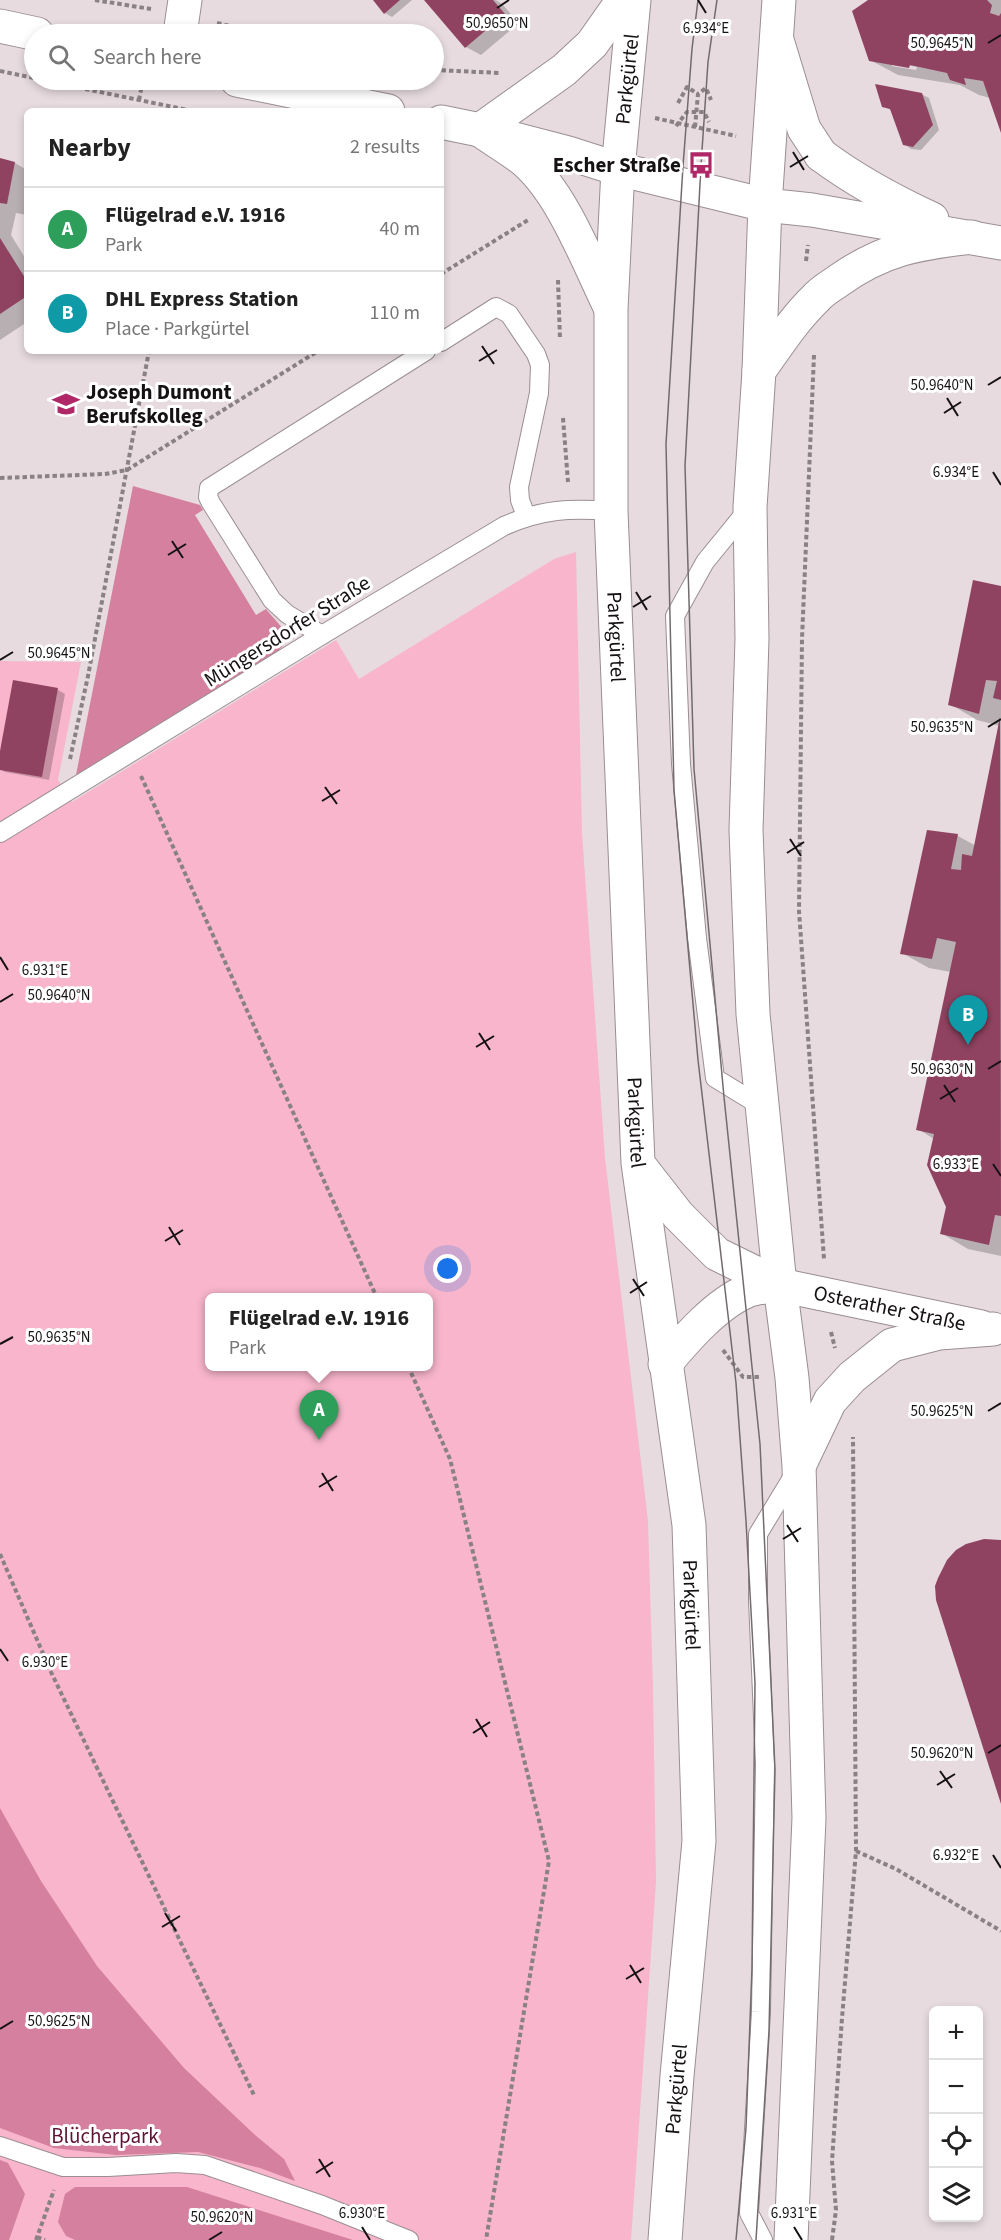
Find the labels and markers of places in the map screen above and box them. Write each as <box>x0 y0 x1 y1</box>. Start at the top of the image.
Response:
place label: Escher Straße <box>553 150 681 180</box>
bus stop icon: Escher Straße <box>686 150 716 180</box>
place label: Joseph Dumont Berufskolleg <box>86 377 232 431</box>
school or university icon: Joseph Dumont Berufskolleg <box>51 389 81 419</box>
pin: B <box>948 996 988 1045</box>
pin: A <box>300 1390 338 1440</box>

